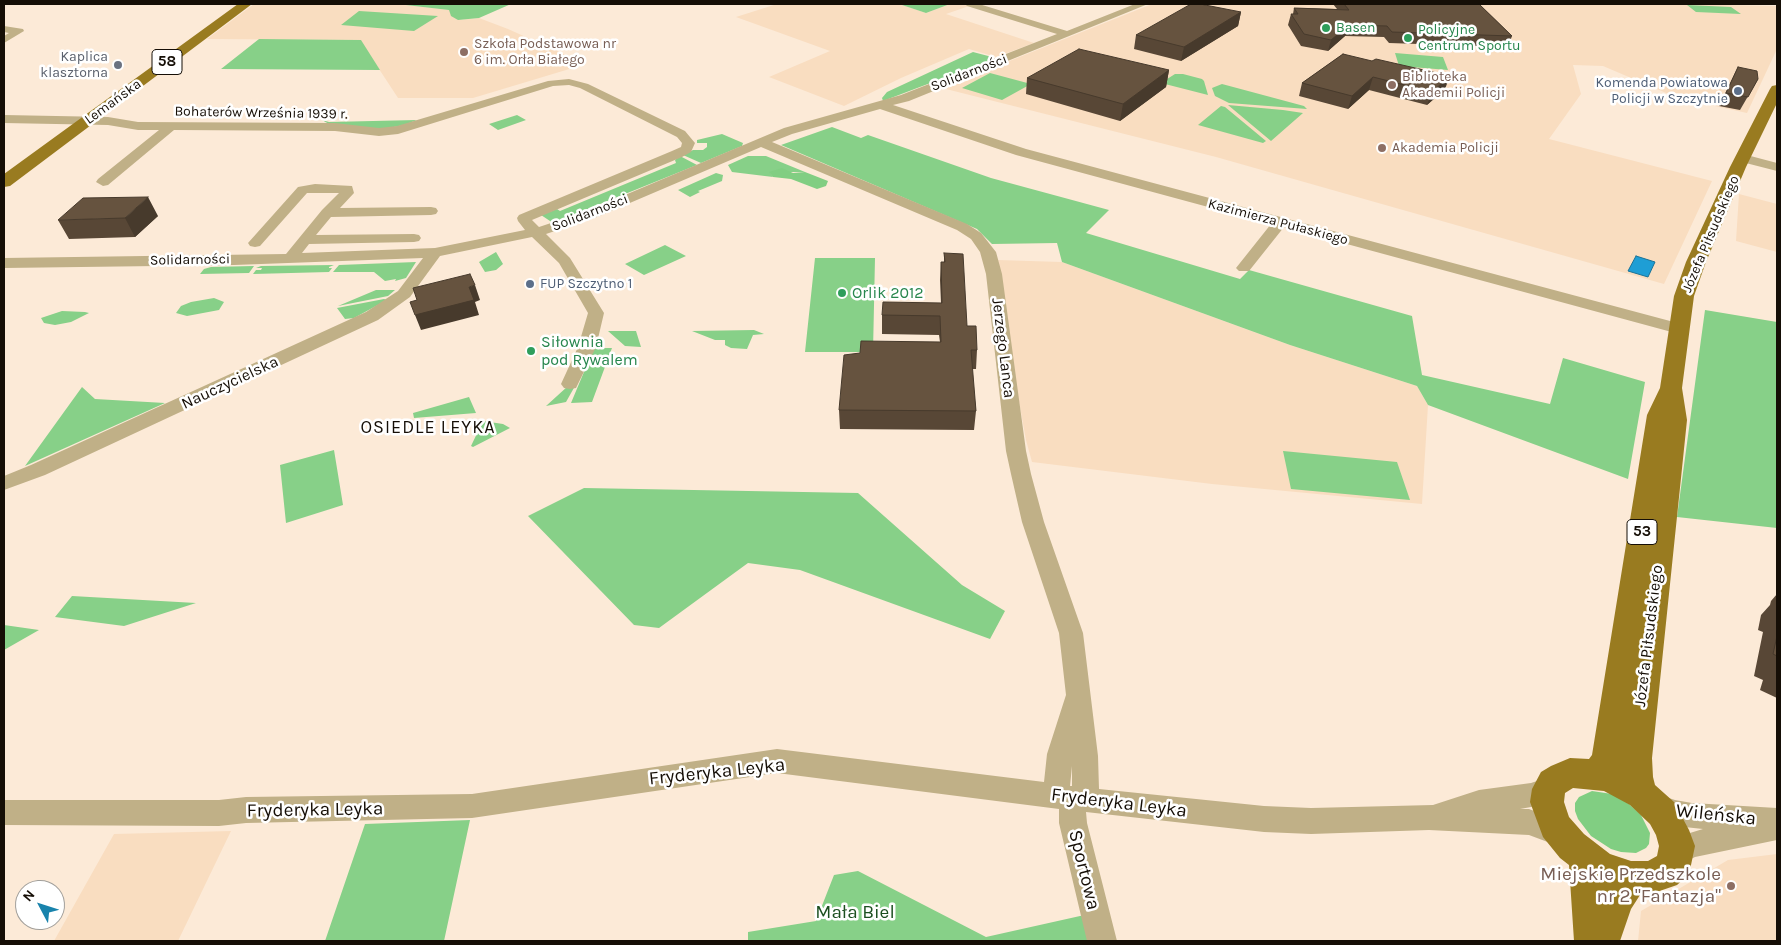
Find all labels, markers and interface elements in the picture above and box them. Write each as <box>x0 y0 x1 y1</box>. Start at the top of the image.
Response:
place label: Basen <box>1336 20 1375 36</box>
marker: Basen <box>1320 22 1332 34</box>
place label: Policyjne Centrum Sportu <box>1418 22 1521 54</box>
marker: Policyjne Centrum Sportu <box>1402 32 1414 44</box>
place label: Szkoła Podstawowa nr 6 im. Orła Białego <box>474 36 616 68</box>
marker: Szkoła Podstawowa nr 6 im. Orła Białego <box>458 46 470 58</box>
place label: Kaplica klasztorna <box>40 49 108 82</box>
road number: 58 <box>152 50 182 74</box>
street label: Solidarności <box>929 51 1009 95</box>
marker: Kaplica klasztorna <box>112 59 124 71</box>
place label: Biblioteka Akademii Policji <box>1402 69 1505 102</box>
place label: Komenda Powiatowa Policji w Szczytnie <box>1596 75 1728 108</box>
street label: Lemańska <box>81 76 145 128</box>
marker: Biblioteka Akademii Policji <box>1386 79 1398 91</box>
marker: Komenda Powiatowa Policji w Szczytnie <box>1732 85 1744 97</box>
street label: Bohaterów Września 1939 r. <box>174 103 348 123</box>
place label: Akademia Policji <box>1392 140 1499 156</box>
marker: Akademia Policji <box>1376 142 1388 154</box>
street label: Józefa Piłsudskiego <box>1679 173 1743 295</box>
street label: Solidarności <box>550 191 630 235</box>
street label: Kazimierza Pułaskiego <box>1206 195 1350 249</box>
street label: Solidarności <box>150 251 230 269</box>
place label: FUP Szczytno 1 <box>540 276 632 292</box>
marker: FUP Szczytno 1 <box>524 278 536 290</box>
place label: Orlik 2012 <box>852 283 924 303</box>
marker: Orlik 2012 <box>836 287 848 299</box>
street label: Jerzego Lanca <box>987 297 1019 399</box>
place label: Siłownia pod Rywalem <box>541 332 638 370</box>
marker: Siłownia pod Rywalem <box>525 345 537 357</box>
street label: Nauczycielska <box>179 352 281 414</box>
district label: OSIEDLE LEYKA <box>359 417 497 439</box>
road number: 53 <box>1627 520 1657 544</box>
street label: Józefa Piłsudskiego <box>1631 564 1667 708</box>
street label: Fryderyka Leyka <box>648 754 786 790</box>
street label: Fryderyka Leyka <box>1050 783 1188 823</box>
street label: Fryderyka Leyka <box>246 797 384 823</box>
street label: Wileńska <box>1675 799 1757 831</box>
street label: Sportowa <box>1063 828 1105 912</box>
place label: Miejskie Przedszkole nr 2 "Fantazja" <box>1540 864 1721 908</box>
north arrow <box>15 880 65 930</box>
marker: Miejskie Przedszkole nr 2 "Fantazja" <box>1725 880 1737 892</box>
text: N <box>19 886 39 905</box>
park label: Mała Biel <box>815 902 895 924</box>

